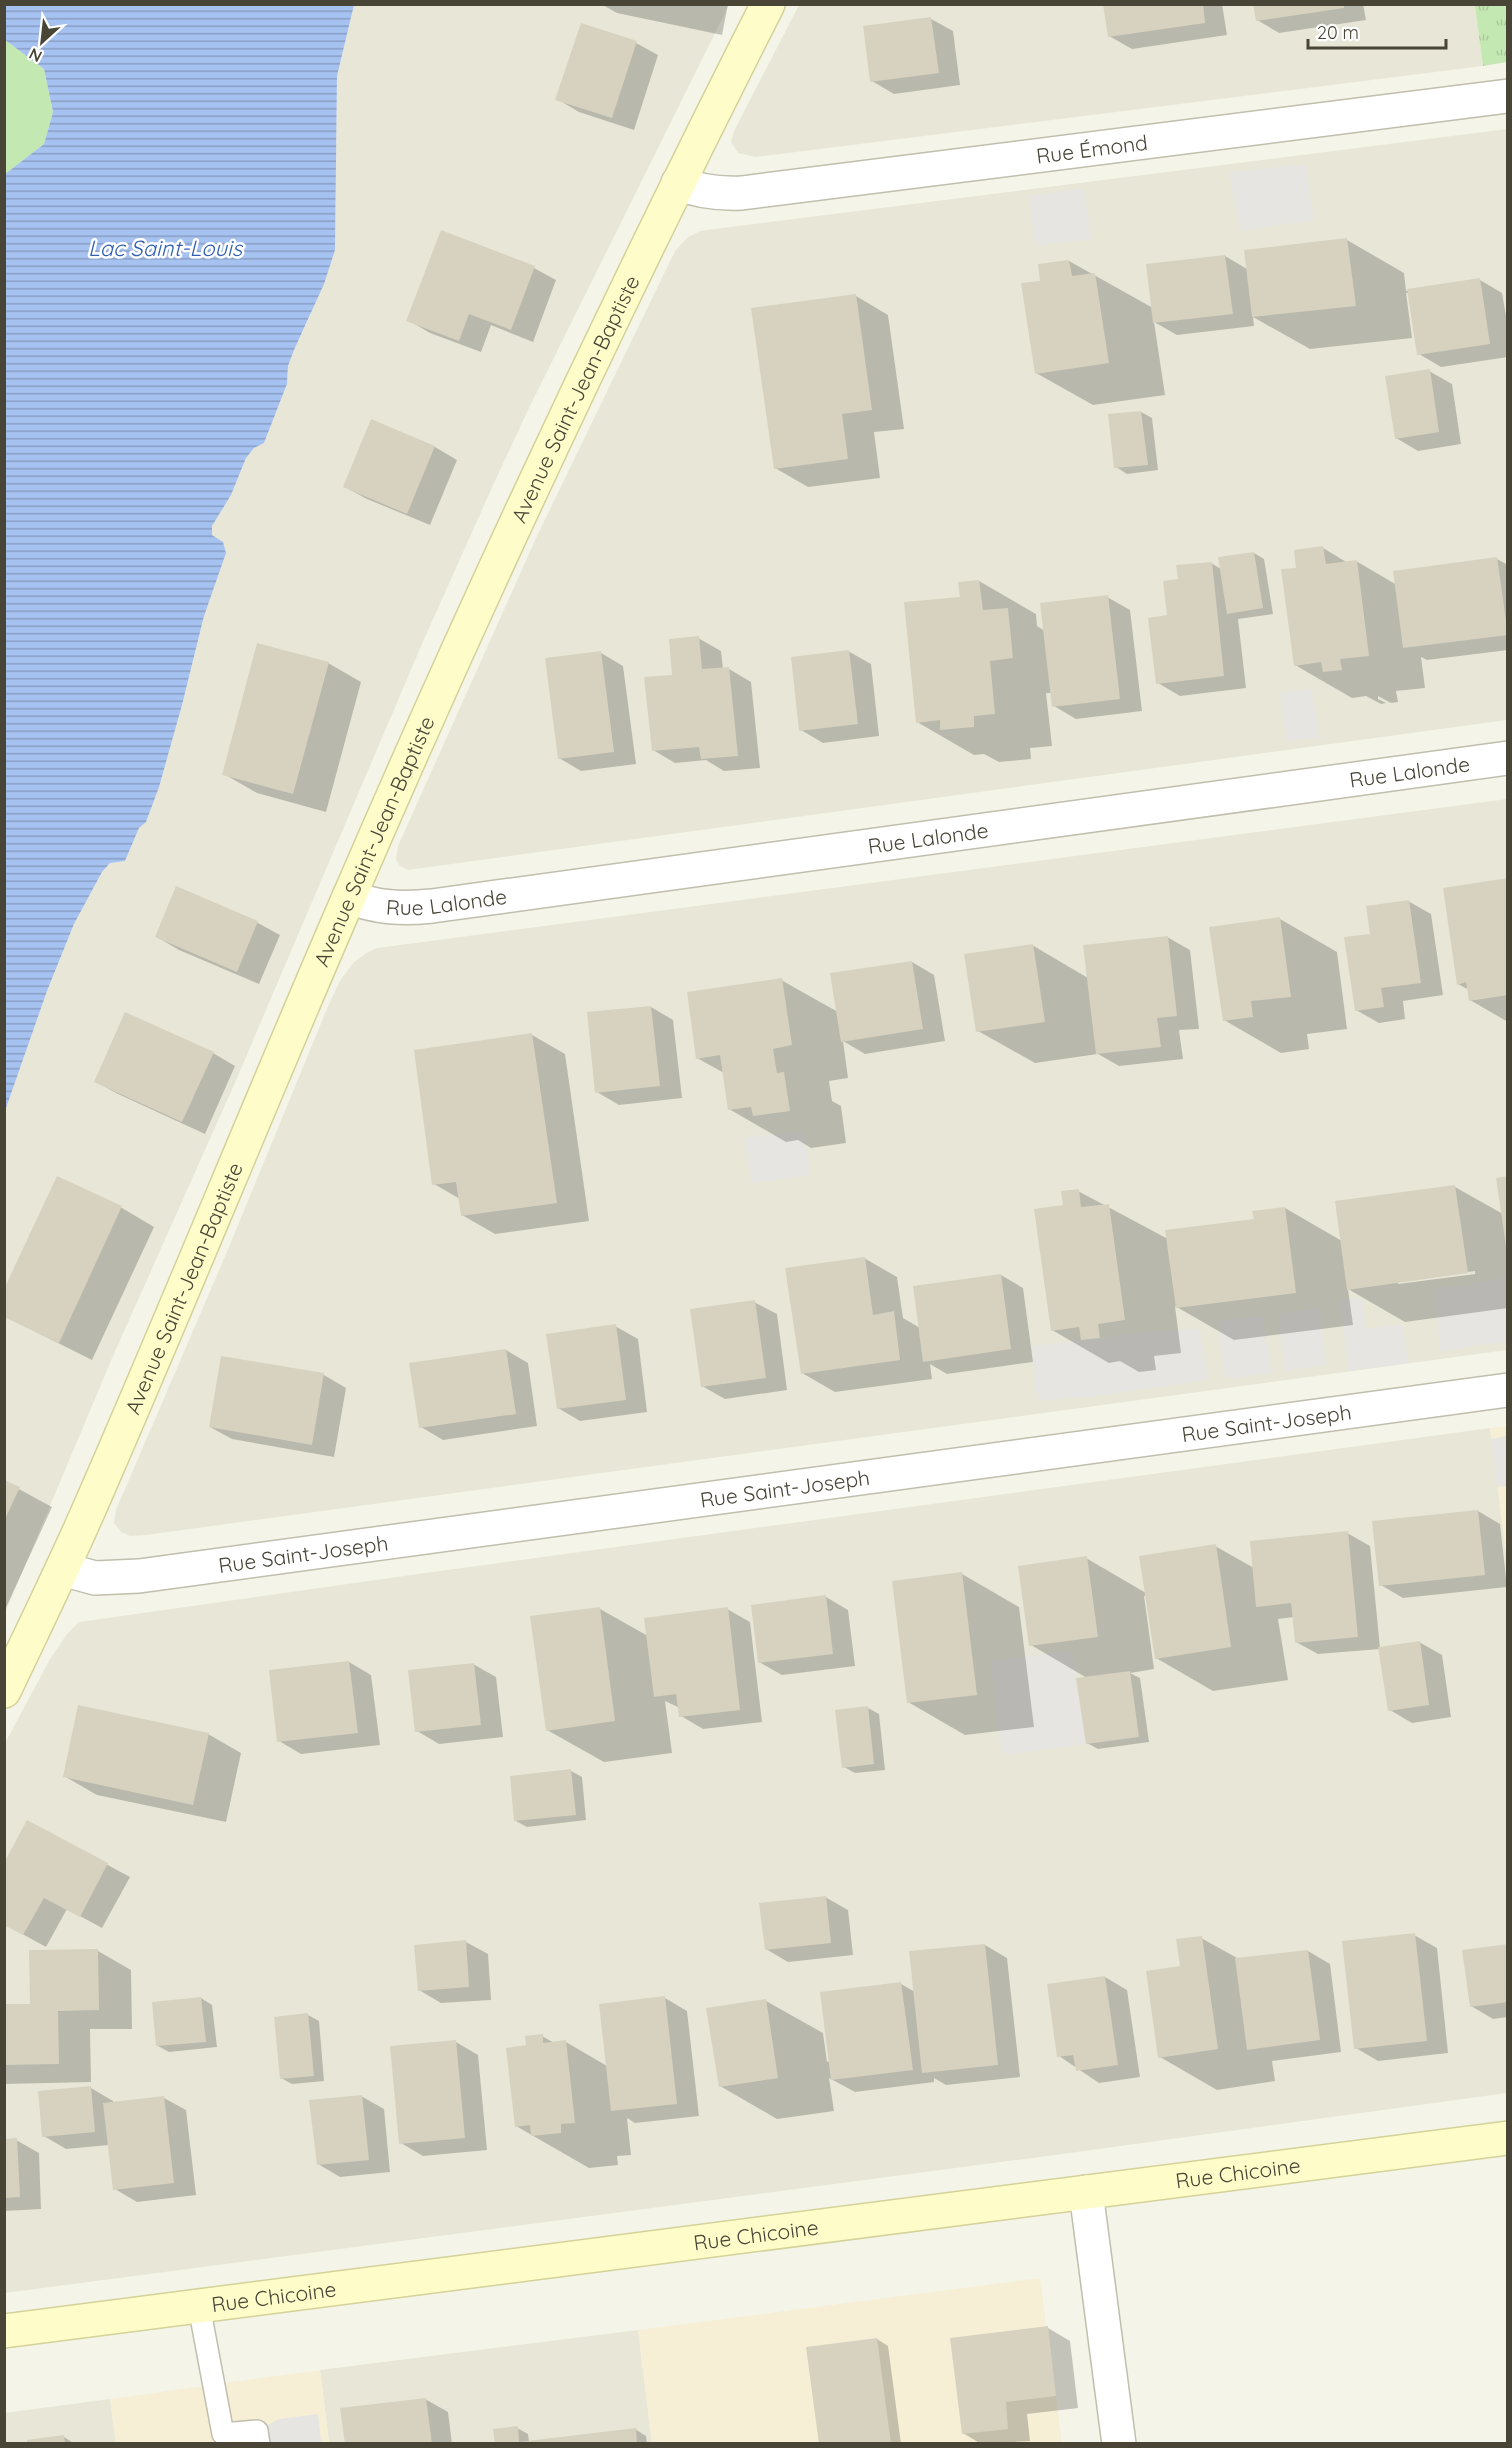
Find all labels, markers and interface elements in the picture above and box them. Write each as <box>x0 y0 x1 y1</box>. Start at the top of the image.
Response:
north arrow <box>12 12 72 72</box>
scale bar <box>1308 12 1446 50</box>
text: 20 m <box>1317 21 1359 44</box>
text: N <box>25 44 45 67</box>
street label: Rue Émond <box>1035 129 1149 169</box>
water label: Lac Saint-Louis <box>88 234 244 262</box>
street label: Avenue Saint-Jean-Baptiste <box>505 271 645 527</box>
street label: Avenue Saint-Jean-Baptiste <box>308 712 440 970</box>
street label: Rue Lalonde <box>1348 750 1471 793</box>
street label: Rue Lalonde <box>866 817 990 859</box>
street label: Rue Lalonde <box>385 883 508 920</box>
street label: Avenue Saint-Jean-Baptiste <box>119 1158 248 1418</box>
street label: Rue Saint-Joseph <box>1180 1398 1353 1447</box>
street label: Rue Saint-Joseph <box>698 1464 871 1513</box>
street label: Rue Saint-Joseph <box>217 1529 390 1578</box>
street label: Rue Chicoine <box>1174 2152 1302 2194</box>
street label: Rue Chicoine <box>692 2214 820 2255</box>
street label: Rue Chicoine <box>210 2275 338 2317</box>

